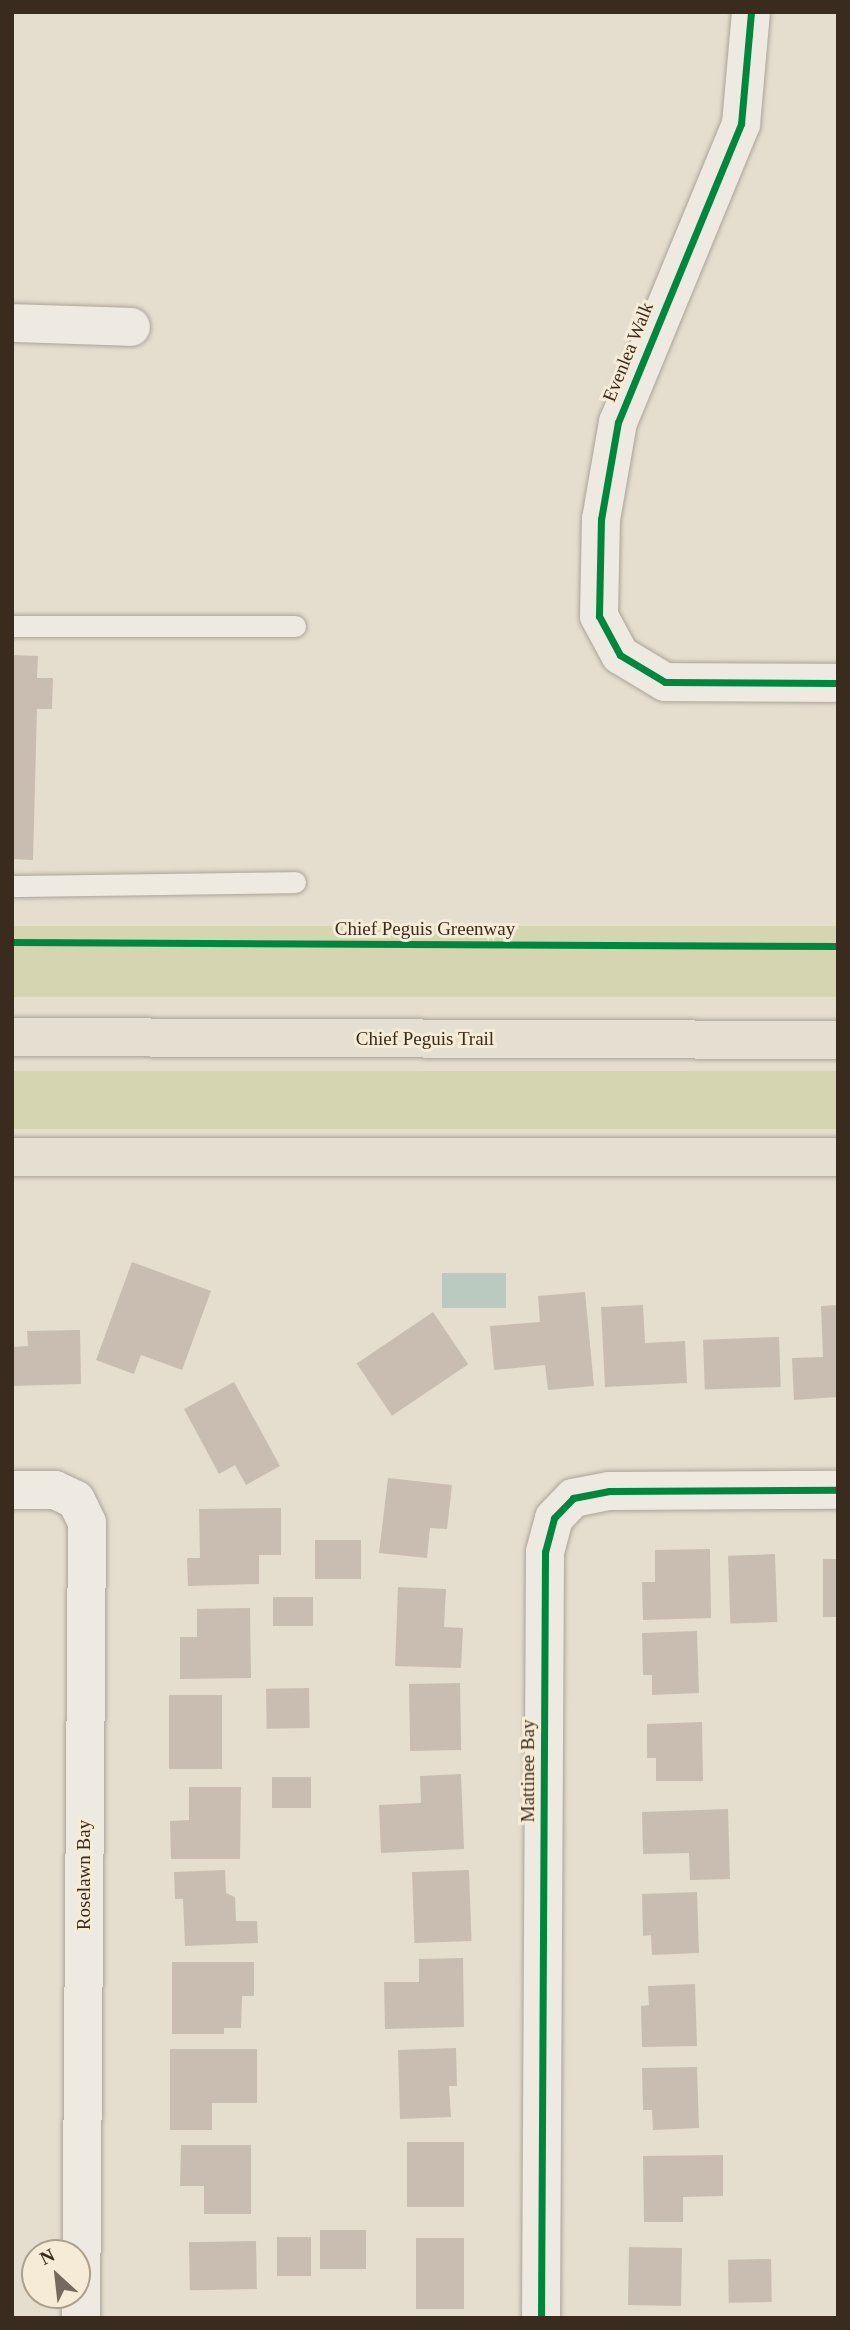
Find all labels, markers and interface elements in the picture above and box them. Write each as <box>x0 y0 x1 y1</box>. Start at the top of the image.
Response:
street label: Evenlea Walk <box>598 299 658 405</box>
street label: Chief Peguis Greenway <box>335 918 515 940</box>
street label: Chief Peguis Trail <box>356 1028 494 1050</box>
street label: Mattinee Bay <box>517 1720 539 1822</box>
street label: Roselawn Bay <box>73 1820 95 1930</box>
north arrow <box>21 2239 91 2309</box>
text: N <box>36 2244 58 2269</box>

